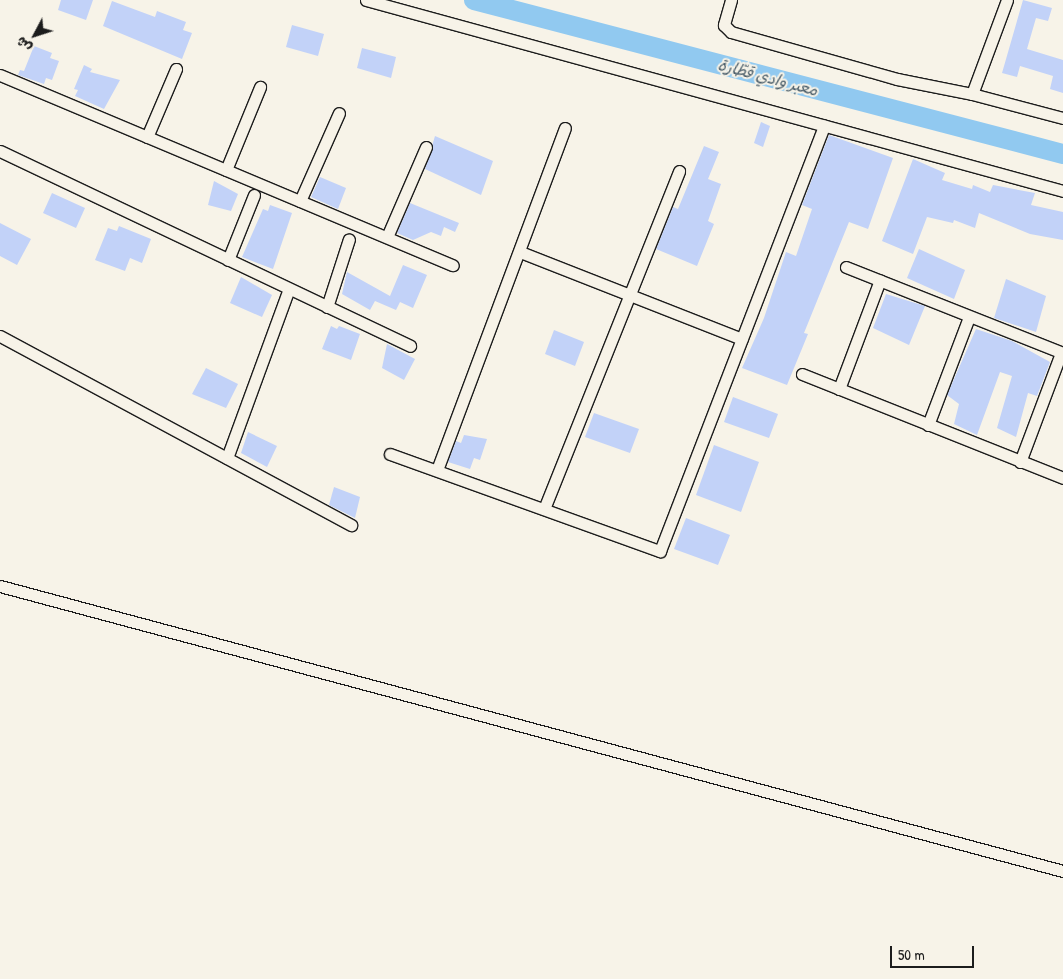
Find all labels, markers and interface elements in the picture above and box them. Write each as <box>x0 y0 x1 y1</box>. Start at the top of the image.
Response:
north arrow <box>10 10 60 60</box>
text: ش <box>11 33 35 57</box>
water label: معبر وادي قطّارة <box>716 54 820 100</box>
scale bar <box>893 936 977 968</box>
text: 50 m <box>898 944 925 965</box>

